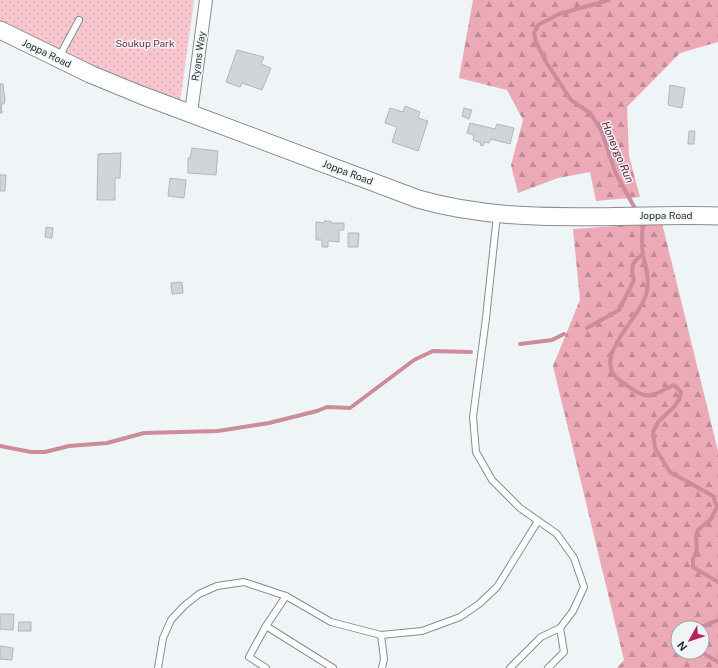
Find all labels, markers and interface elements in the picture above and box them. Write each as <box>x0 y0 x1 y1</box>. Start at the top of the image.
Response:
street label: Ryans Way <box>189 30 208 82</box>
street label: Joppa Road <box>21 36 73 70</box>
park label: Soukup Park <box>115 37 175 49</box>
water label: Honeygo Run <box>600 119 636 185</box>
street label: Joppa Road <box>321 157 375 187</box>
street label: Joppa Road <box>639 209 693 221</box>
north arrow <box>670 620 710 660</box>
text: N <box>675 639 690 653</box>

